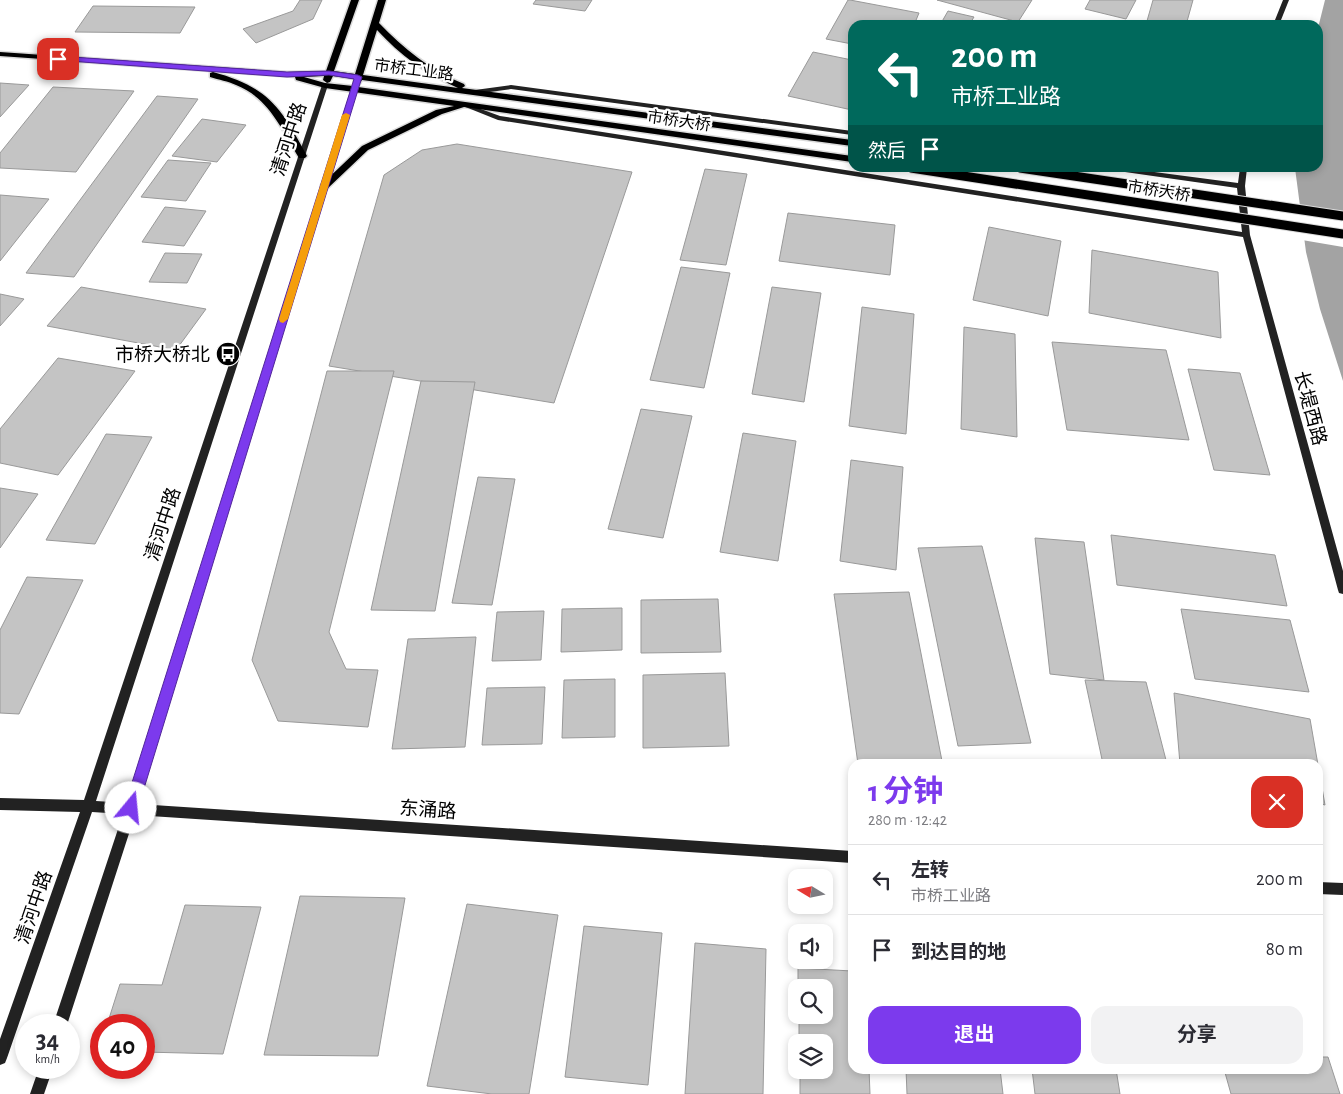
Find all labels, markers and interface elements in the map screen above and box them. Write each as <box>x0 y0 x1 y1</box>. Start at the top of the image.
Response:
pin <box>37 38 79 80</box>
text: 200 m <box>951 39 1038 74</box>
icon: left <box>868 40 933 105</box>
icon: arrive <box>44 45 72 73</box>
street label: 市桥工业路 <box>373 56 455 83</box>
text: 市桥工业路 <box>951 86 1061 108</box>
street label: 清河中路 <box>268 100 310 179</box>
street label: 市桥大桥 <box>646 108 712 133</box>
icon: arrive <box>916 135 944 163</box>
text: 然后 <box>868 142 906 161</box>
street label: 市桥大桥 <box>1126 177 1192 204</box>
bus stop icon: 市桥大桥北 <box>215 341 241 367</box>
place label: 市桥大桥北 <box>115 344 210 365</box>
street label: 长堤西路 <box>1291 369 1330 448</box>
street label: 清河中路 <box>142 485 184 564</box>
button: close <box>1251 776 1303 828</box>
text: 1 分钟 <box>868 777 943 807</box>
position arrow <box>104 781 156 833</box>
street label: 东涌路 <box>399 797 457 822</box>
text: 280 m · 12:42 <box>868 812 947 828</box>
text: 左转 <box>911 861 949 880</box>
icon: left <box>868 866 896 894</box>
street label: 清河中路 <box>12 868 56 947</box>
north arrow <box>788 869 832 914</box>
map controls <box>788 869 833 1079</box>
text: 200 m <box>1256 870 1303 889</box>
text: 市桥工业路 <box>911 888 991 904</box>
button: sound <box>788 924 833 969</box>
icon: arrive <box>868 936 896 964</box>
text: 80 m <box>1266 940 1303 959</box>
text: 到达目的地 <box>911 943 1006 962</box>
button: search <box>788 979 833 1024</box>
button: 退出 <box>868 1006 1081 1064</box>
button: 分享 <box>1091 1006 1303 1064</box>
speed limit sign: 40 <box>90 1014 155 1079</box>
text: 34 <box>36 1028 59 1053</box>
button: layers <box>788 1034 833 1079</box>
text: km/h <box>35 1053 60 1065</box>

